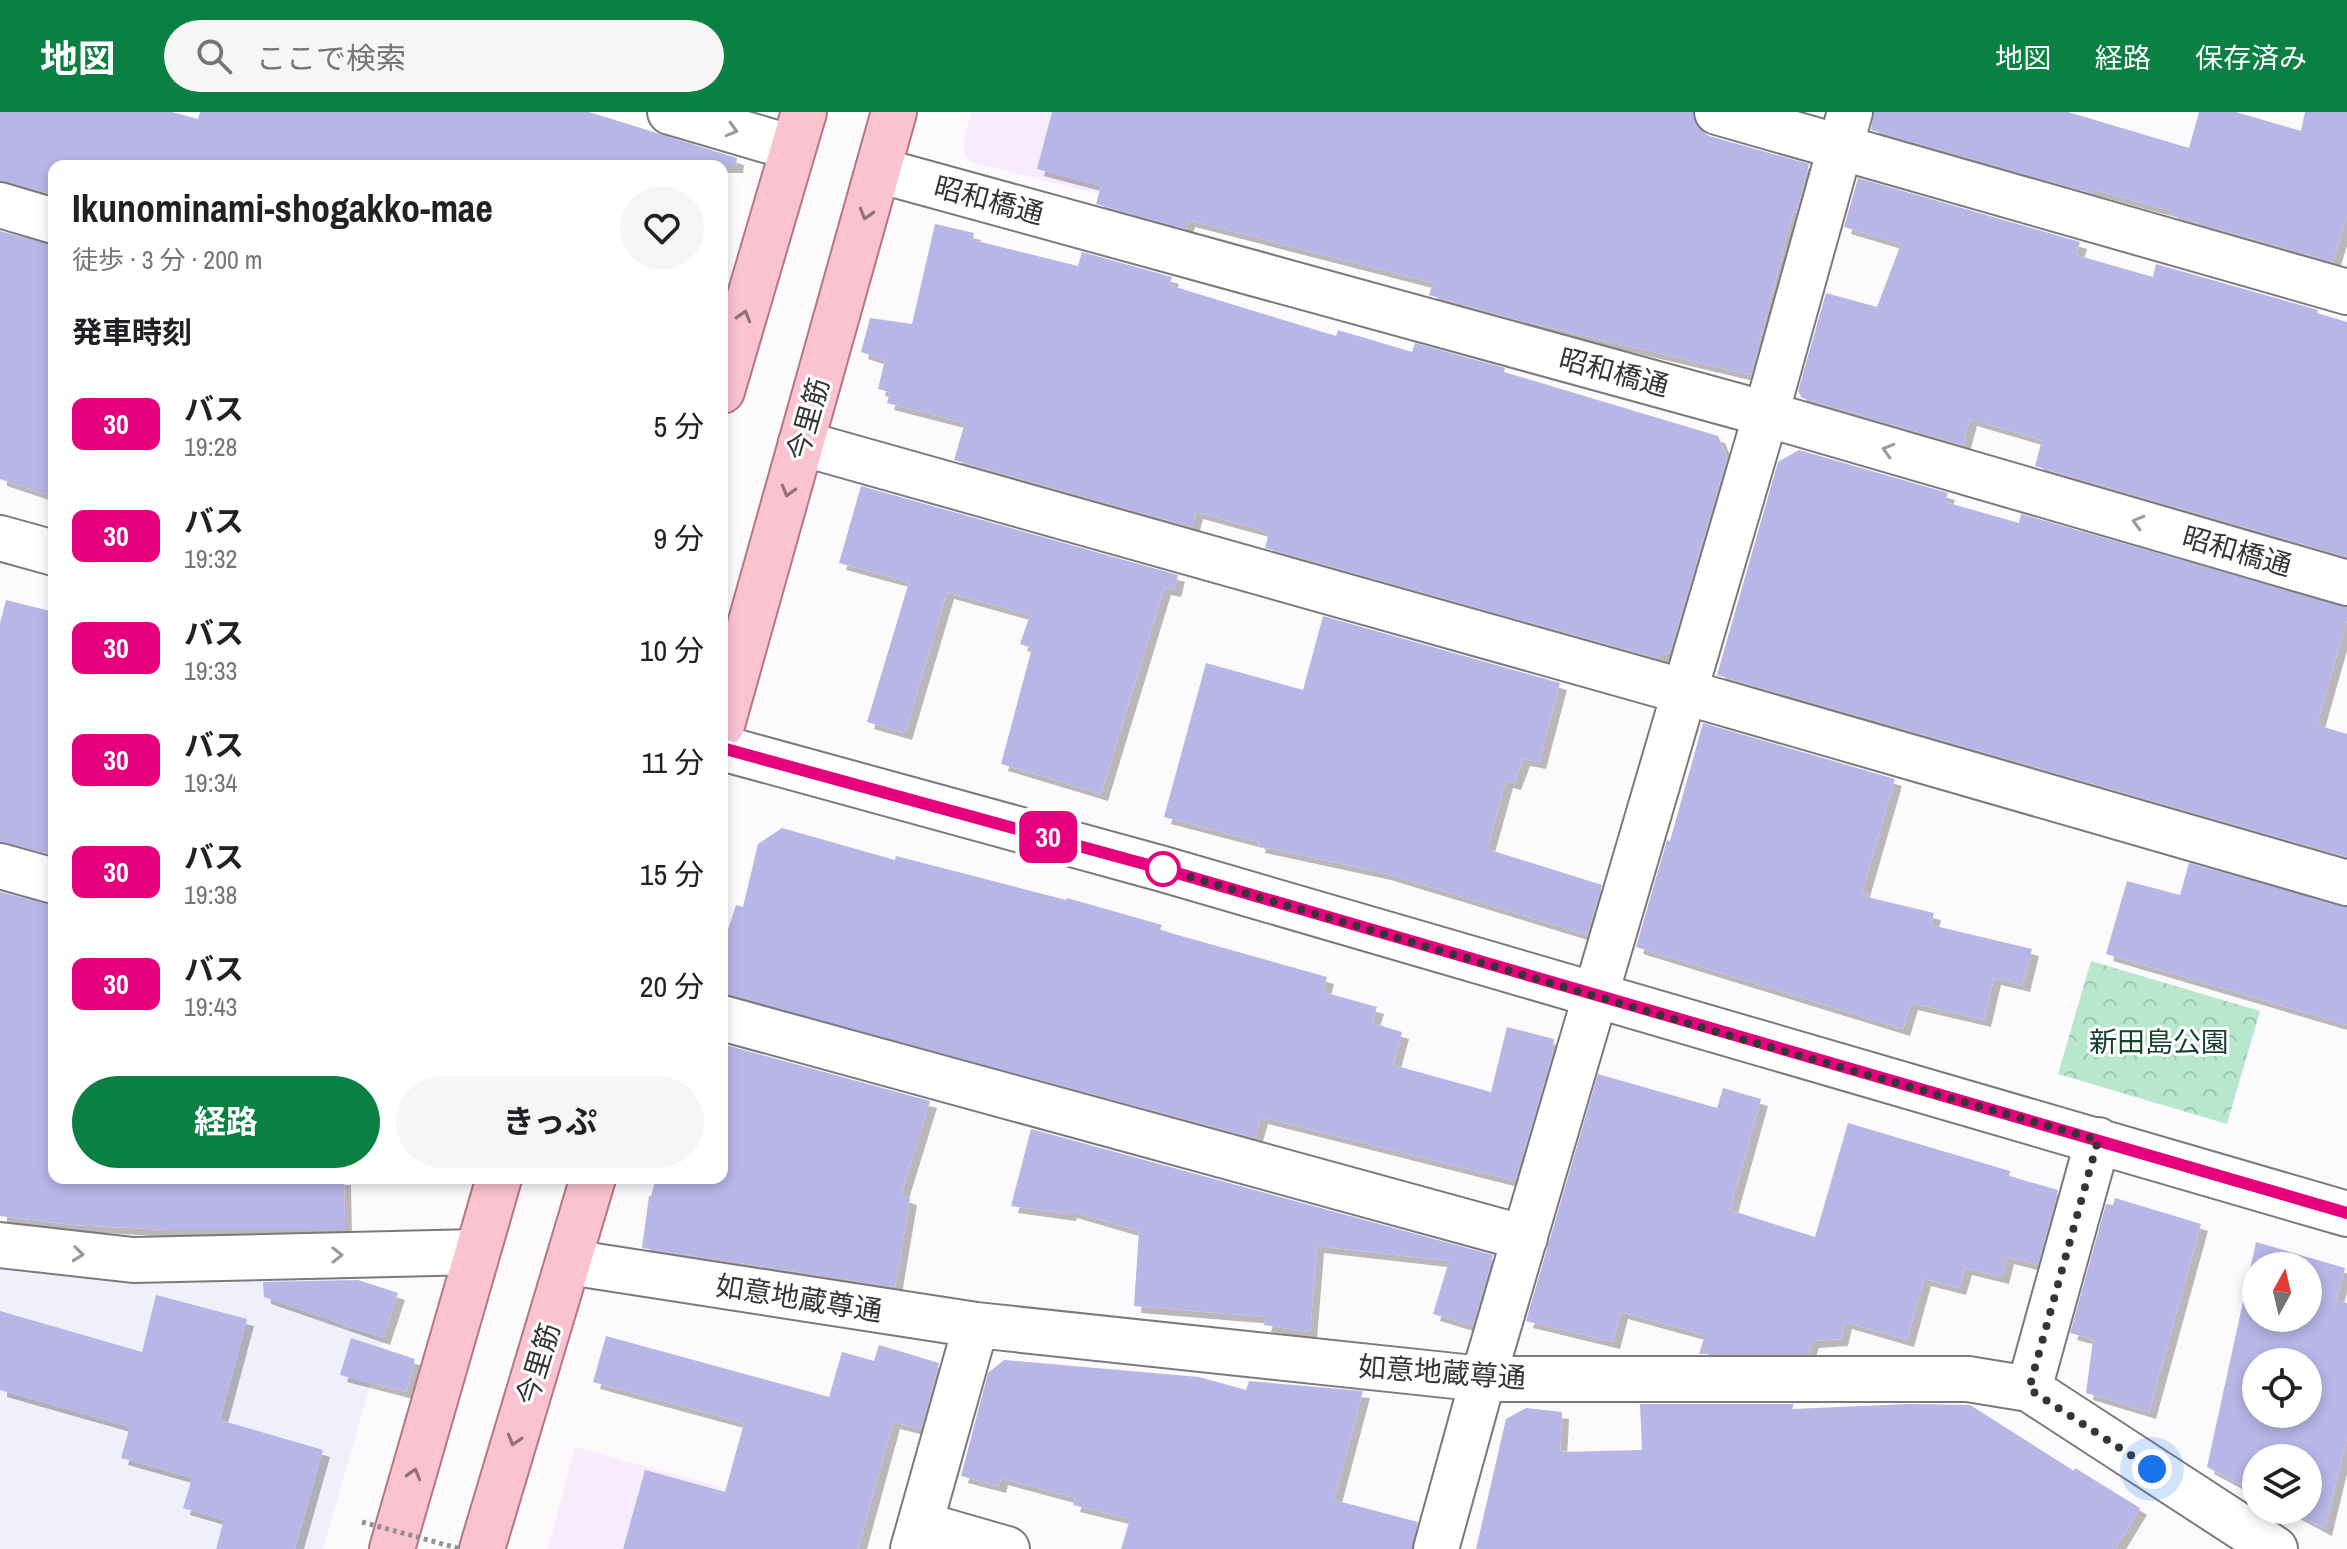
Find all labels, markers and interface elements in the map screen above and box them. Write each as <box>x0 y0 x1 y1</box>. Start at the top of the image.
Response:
search box <box>164 20 724 92</box>
text: 地図 <box>40 33 116 84</box>
icon: search <box>192 34 236 78</box>
text: ここで検索 <box>256 38 406 78</box>
text: 地図 <box>1995 39 2051 77</box>
text: 経路 <box>2095 39 2151 77</box>
text: 保存済み <box>2195 39 2307 77</box>
one-way arrow <box>724 121 738 137</box>
street label: 昭和橋通 <box>930 167 1048 233</box>
text: Ikunominami-shogakko-mae <box>72 183 493 234</box>
button: heart <box>620 186 704 270</box>
one-way arrow <box>858 207 875 220</box>
text: 徒歩 · 3 分 · 200 m <box>72 242 263 277</box>
one-way arrow <box>735 310 751 324</box>
text: 発車時刻 <box>72 312 192 352</box>
street label: 昭和橋通 <box>1555 339 1673 405</box>
street label: 今里筋 <box>778 373 838 465</box>
text: バス <box>184 389 244 429</box>
text: 30 <box>103 405 129 443</box>
text: 5 分 <box>653 406 704 446</box>
text: 19:28 <box>184 429 237 464</box>
one-way arrow <box>1881 443 1895 459</box>
one-way arrow <box>781 484 797 498</box>
text: バス <box>184 501 244 541</box>
one-way arrow <box>2131 515 2145 531</box>
text: 30 <box>103 517 129 555</box>
street label: 昭和橋通 <box>2178 517 2296 585</box>
text: 9 分 <box>653 518 704 558</box>
text: 19:32 <box>184 541 237 576</box>
text: バス <box>184 613 244 653</box>
text: 30 <box>103 629 129 667</box>
text: 10 分 <box>640 630 704 670</box>
text: 19:33 <box>184 653 237 688</box>
text: バス <box>184 725 244 765</box>
text: 30 <box>103 741 129 779</box>
text: 11 分 <box>642 742 704 782</box>
text: 19:34 <box>184 765 237 800</box>
line badge: 30 <box>1012 811 1084 863</box>
text: 30 <box>1035 818 1061 856</box>
text: バス <box>184 837 244 877</box>
unlabelled marker <box>1146 852 1180 886</box>
text: 30 <box>103 853 129 891</box>
text: 15 分 <box>640 854 704 894</box>
text: 19:38 <box>184 877 237 912</box>
text: バス <box>184 949 244 989</box>
text: 30 <box>103 965 129 1003</box>
text: 20 分 <box>640 966 704 1006</box>
text: 19:43 <box>184 989 237 1024</box>
park label: 新田島公園 <box>2089 1023 2229 1061</box>
button: 経路 <box>72 1076 380 1168</box>
button: きっぷ <box>396 1076 704 1168</box>
one-way arrow <box>71 1245 84 1262</box>
one-way arrow <box>331 1247 344 1264</box>
north arrow <box>2242 1252 2322 1332</box>
map controls <box>2242 1252 2322 1524</box>
street label: 如意地蔵尊通 <box>713 1266 885 1330</box>
street label: 今里筋 <box>508 1318 568 1410</box>
street label: 如意地蔵尊通 <box>1357 1347 1527 1397</box>
button: locate <box>2242 1348 2322 1428</box>
one-way arrow <box>508 1433 524 1447</box>
button: layers <box>2242 1444 2322 1524</box>
your location <box>2132 1449 2172 1489</box>
one-way arrow <box>405 1468 421 1481</box>

